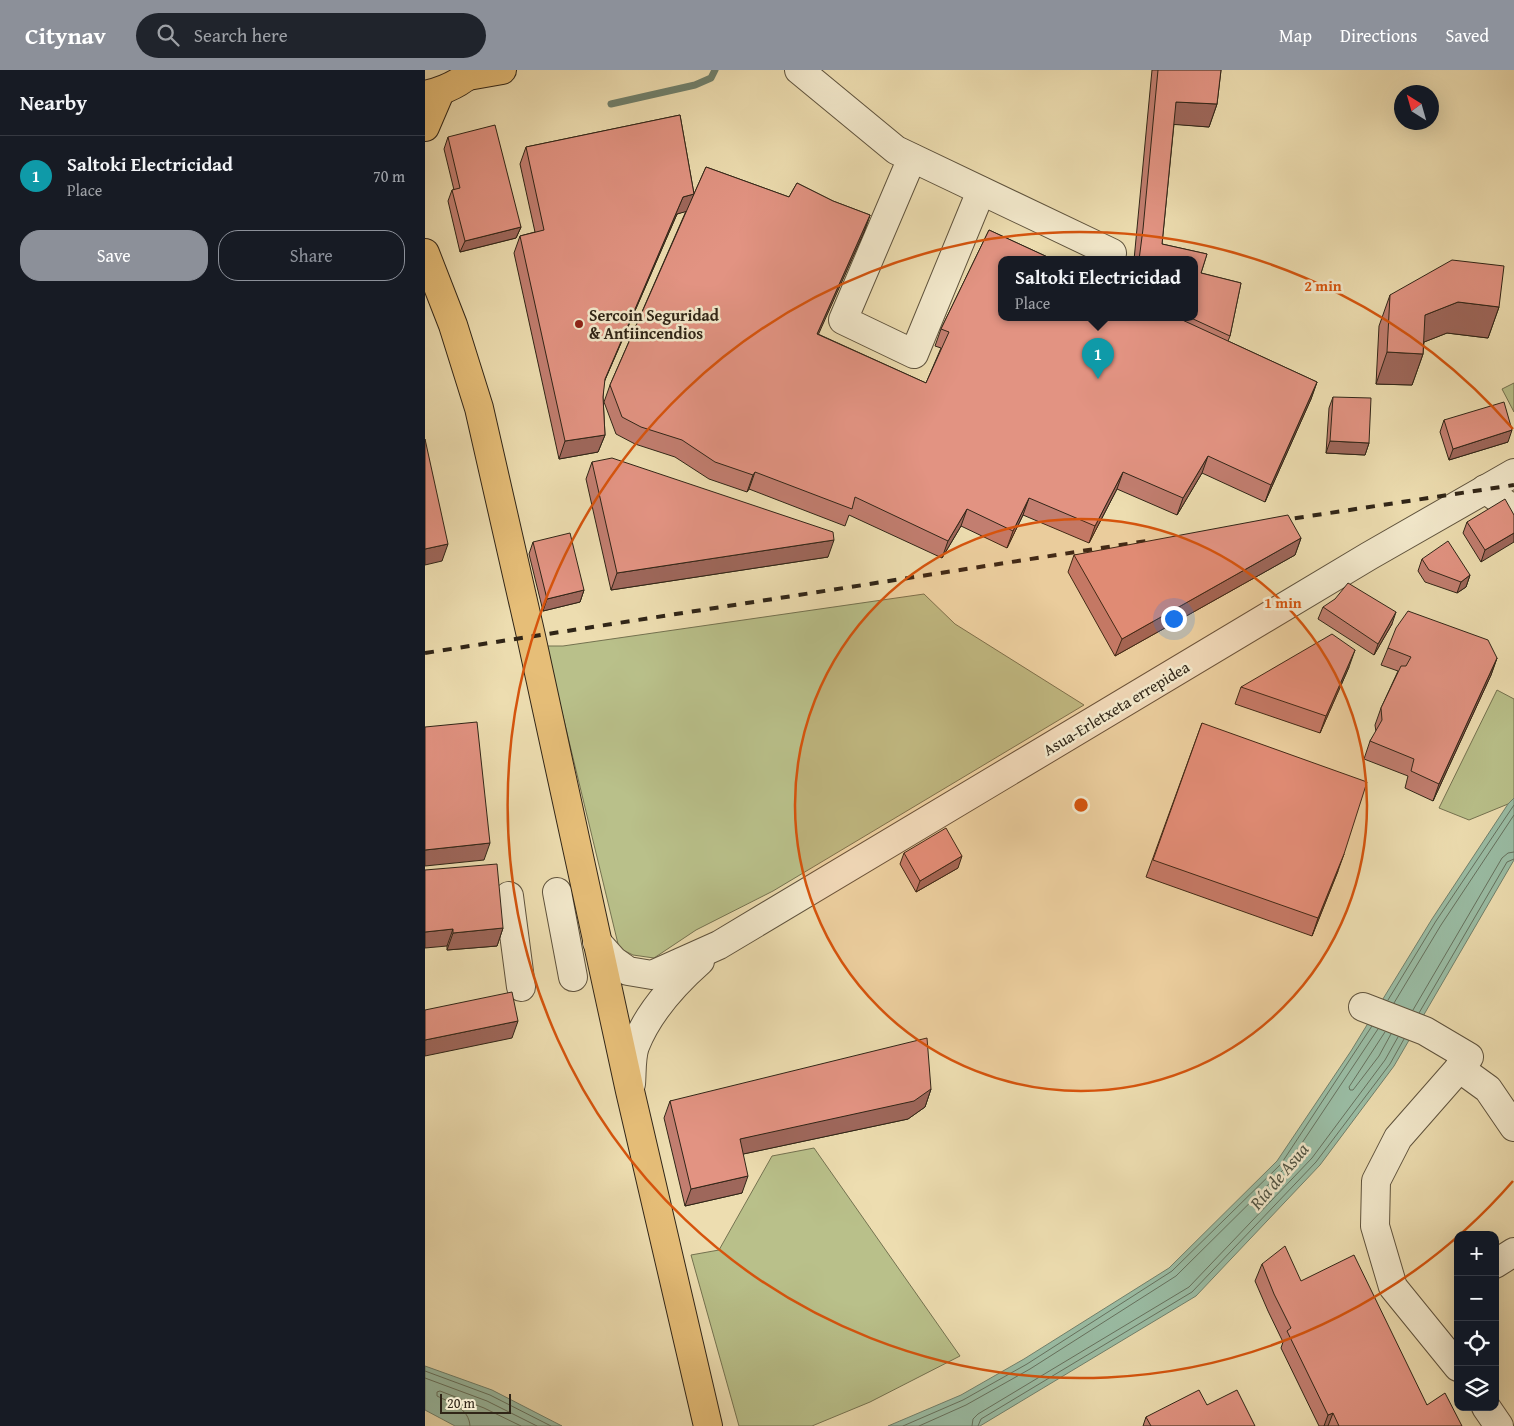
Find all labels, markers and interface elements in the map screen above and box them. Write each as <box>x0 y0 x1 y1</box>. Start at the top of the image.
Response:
search box <box>136 13 486 58</box>
text: Citynav <box>25 18 106 53</box>
icon: search <box>154 21 182 49</box>
text: Search here <box>194 21 288 49</box>
text: Map <box>1279 22 1312 49</box>
text: Directions <box>1340 22 1417 49</box>
text: Saved <box>1445 22 1489 49</box>
north arrow <box>1394 85 1439 130</box>
text: Nearby <box>20 87 87 118</box>
text: Saltoki Electricidad <box>67 150 233 178</box>
text: 1 <box>32 164 40 188</box>
text: 70 m <box>373 164 405 188</box>
text: Place <box>67 178 102 202</box>
button: Save <box>20 230 208 281</box>
button: Share <box>218 230 405 281</box>
popup <box>998 256 1198 321</box>
text: Saltoki Electricidad <box>1015 263 1181 291</box>
text: 2 min <box>1304 275 1342 296</box>
text: Place <box>1015 291 1050 315</box>
place label: Sercoin Seguridad & Antiincendios <box>589 303 720 345</box>
marker: Sercoin Seguridad & Antiincendios <box>573 318 585 330</box>
pin: 1 <box>1082 338 1114 379</box>
text: 1 min <box>1264 592 1302 613</box>
your location <box>1161 606 1187 632</box>
street label: Asua-Erletxeta errepidea <box>1038 654 1194 761</box>
centre of rings <box>1072 796 1090 814</box>
water label: Ría de Asua <box>1242 1136 1315 1216</box>
map controls <box>1454 1231 1499 1411</box>
button: + <box>1454 1231 1499 1276</box>
button: − <box>1454 1276 1499 1321</box>
button: locate <box>1454 1321 1499 1366</box>
button: layers <box>1454 1366 1499 1411</box>
scale bar <box>440 1391 511 1414</box>
text: 20 m <box>447 1393 475 1413</box>

